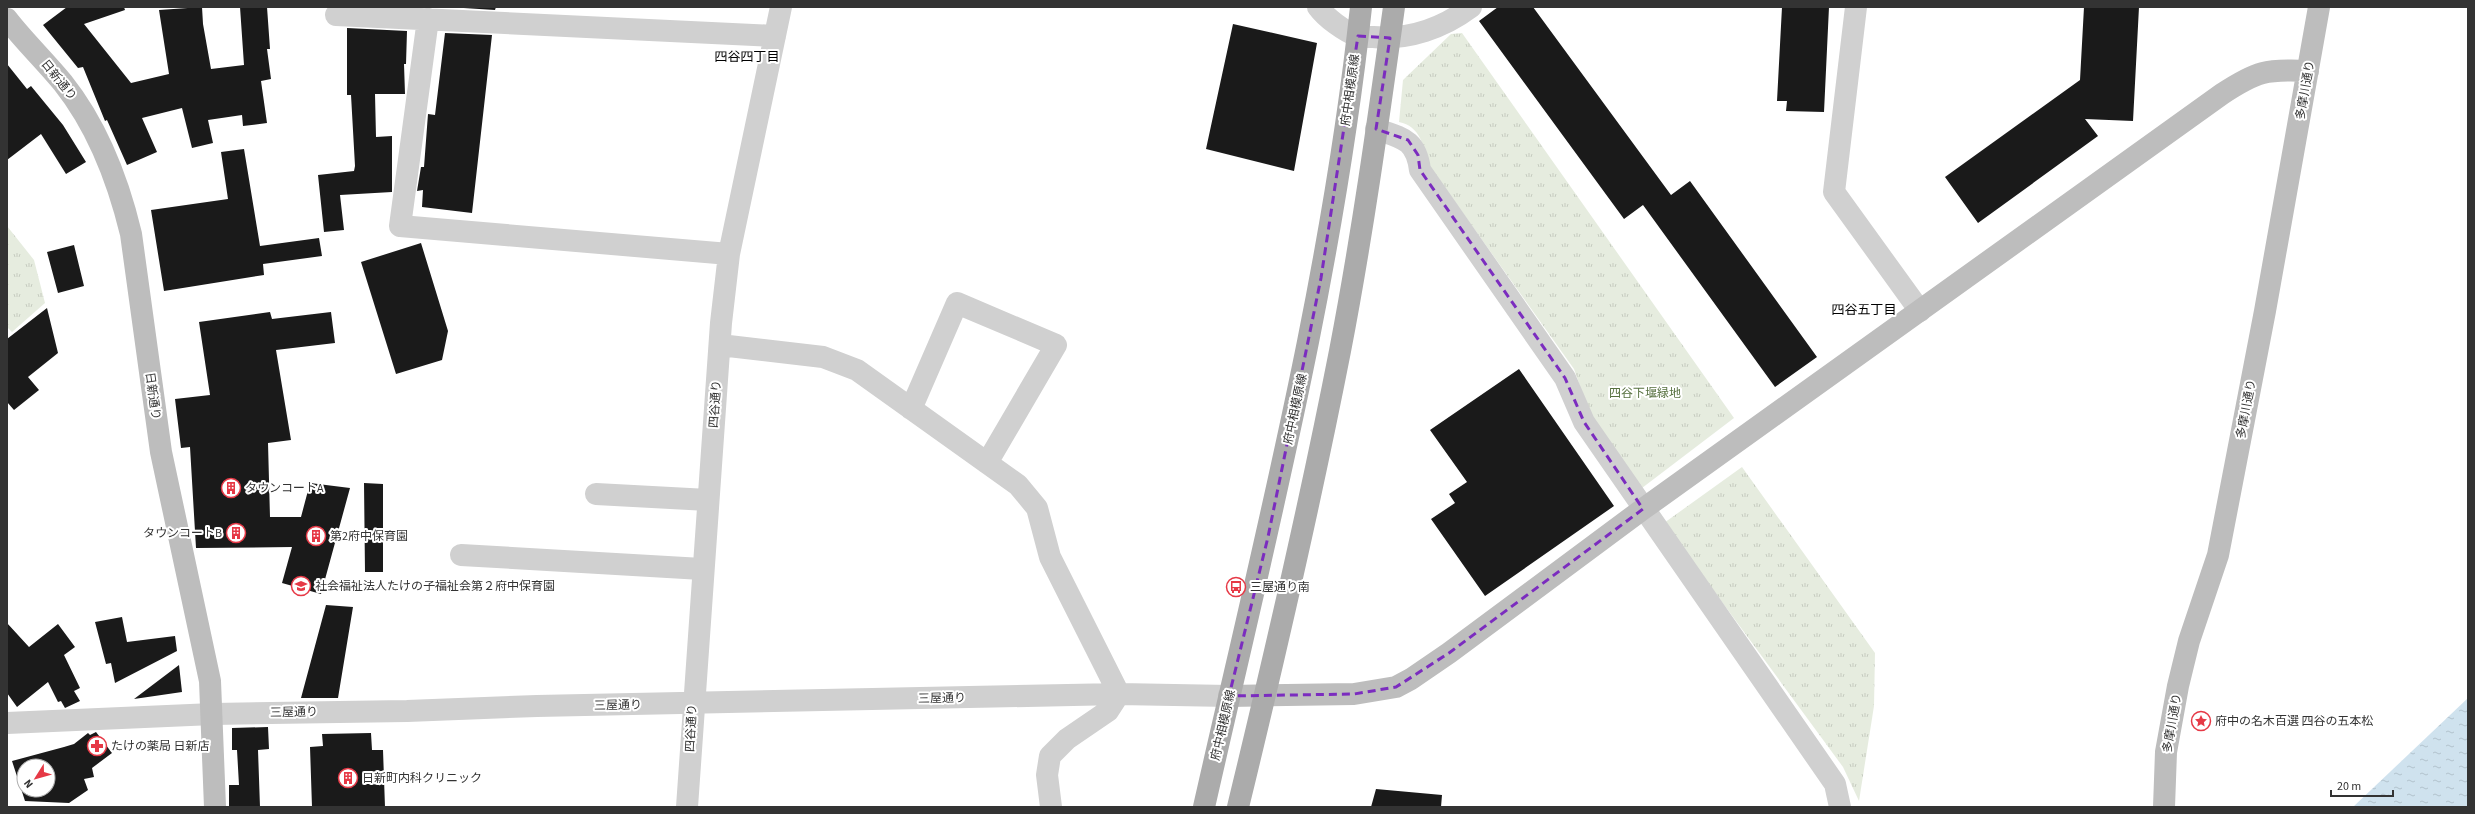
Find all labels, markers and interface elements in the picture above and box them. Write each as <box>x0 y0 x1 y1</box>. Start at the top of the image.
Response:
district label: 四谷四丁目 <box>714 48 780 66</box>
street label: 府中相模原線 <box>1337 53 1364 127</box>
street label: 日新通り <box>37 56 80 104</box>
street label: 多摩川通り <box>2292 59 2319 121</box>
district label: 四谷五丁目 <box>1831 301 1897 319</box>
street label: 日新通り <box>141 371 164 421</box>
street label: 府中相模原線 <box>1280 372 1311 446</box>
street label: 多摩川通り <box>2232 378 2261 440</box>
street label: 四谷通り <box>705 379 726 429</box>
park label: 四谷下堰緑地 <box>1609 385 1681 402</box>
building icon: タウンコートA <box>220 477 242 499</box>
place label: タウンコートA <box>245 480 324 497</box>
building icon: タウンコートB <box>225 522 247 544</box>
place label: タウンコートB <box>143 525 222 542</box>
building icon: 第2府中保育園 <box>305 525 327 547</box>
place label: 第2府中保育園 <box>330 528 408 545</box>
school or university icon: 社会福祉法人たけの子福祉会第２府中保育園 <box>290 575 312 597</box>
bus stop icon: 三屋通り南 <box>1225 576 1247 598</box>
place label: 社会福祉法人たけの子福祉会第２府中保育園 <box>315 578 555 595</box>
place label: 三屋通り南 <box>1250 579 1310 596</box>
street label: 府中相模原線 <box>1207 688 1240 762</box>
street label: 三屋通り <box>918 690 966 707</box>
street label: 多摩川通り <box>2159 692 2186 754</box>
street label: 三屋通り <box>594 697 642 714</box>
street label: 三屋通り <box>270 704 318 721</box>
street label: 四谷通り <box>682 704 701 752</box>
place icon: 府中の名木百選 四谷の五本松 <box>2190 710 2212 732</box>
place label: 府中の名木百選 四谷の五本松 <box>2215 713 2373 730</box>
pharmacy icon: たけの薬局 日新店 <box>86 735 108 757</box>
place label: たけの薬局 日新店 <box>111 738 209 755</box>
north arrow <box>16 758 56 798</box>
building icon: 日新町内科クリニック <box>337 767 359 789</box>
place label: 日新町内科クリニック <box>362 770 482 787</box>
scale bar <box>2331 772 2393 798</box>
text: N <box>20 776 37 791</box>
text: 20 m <box>2337 778 2361 795</box>

